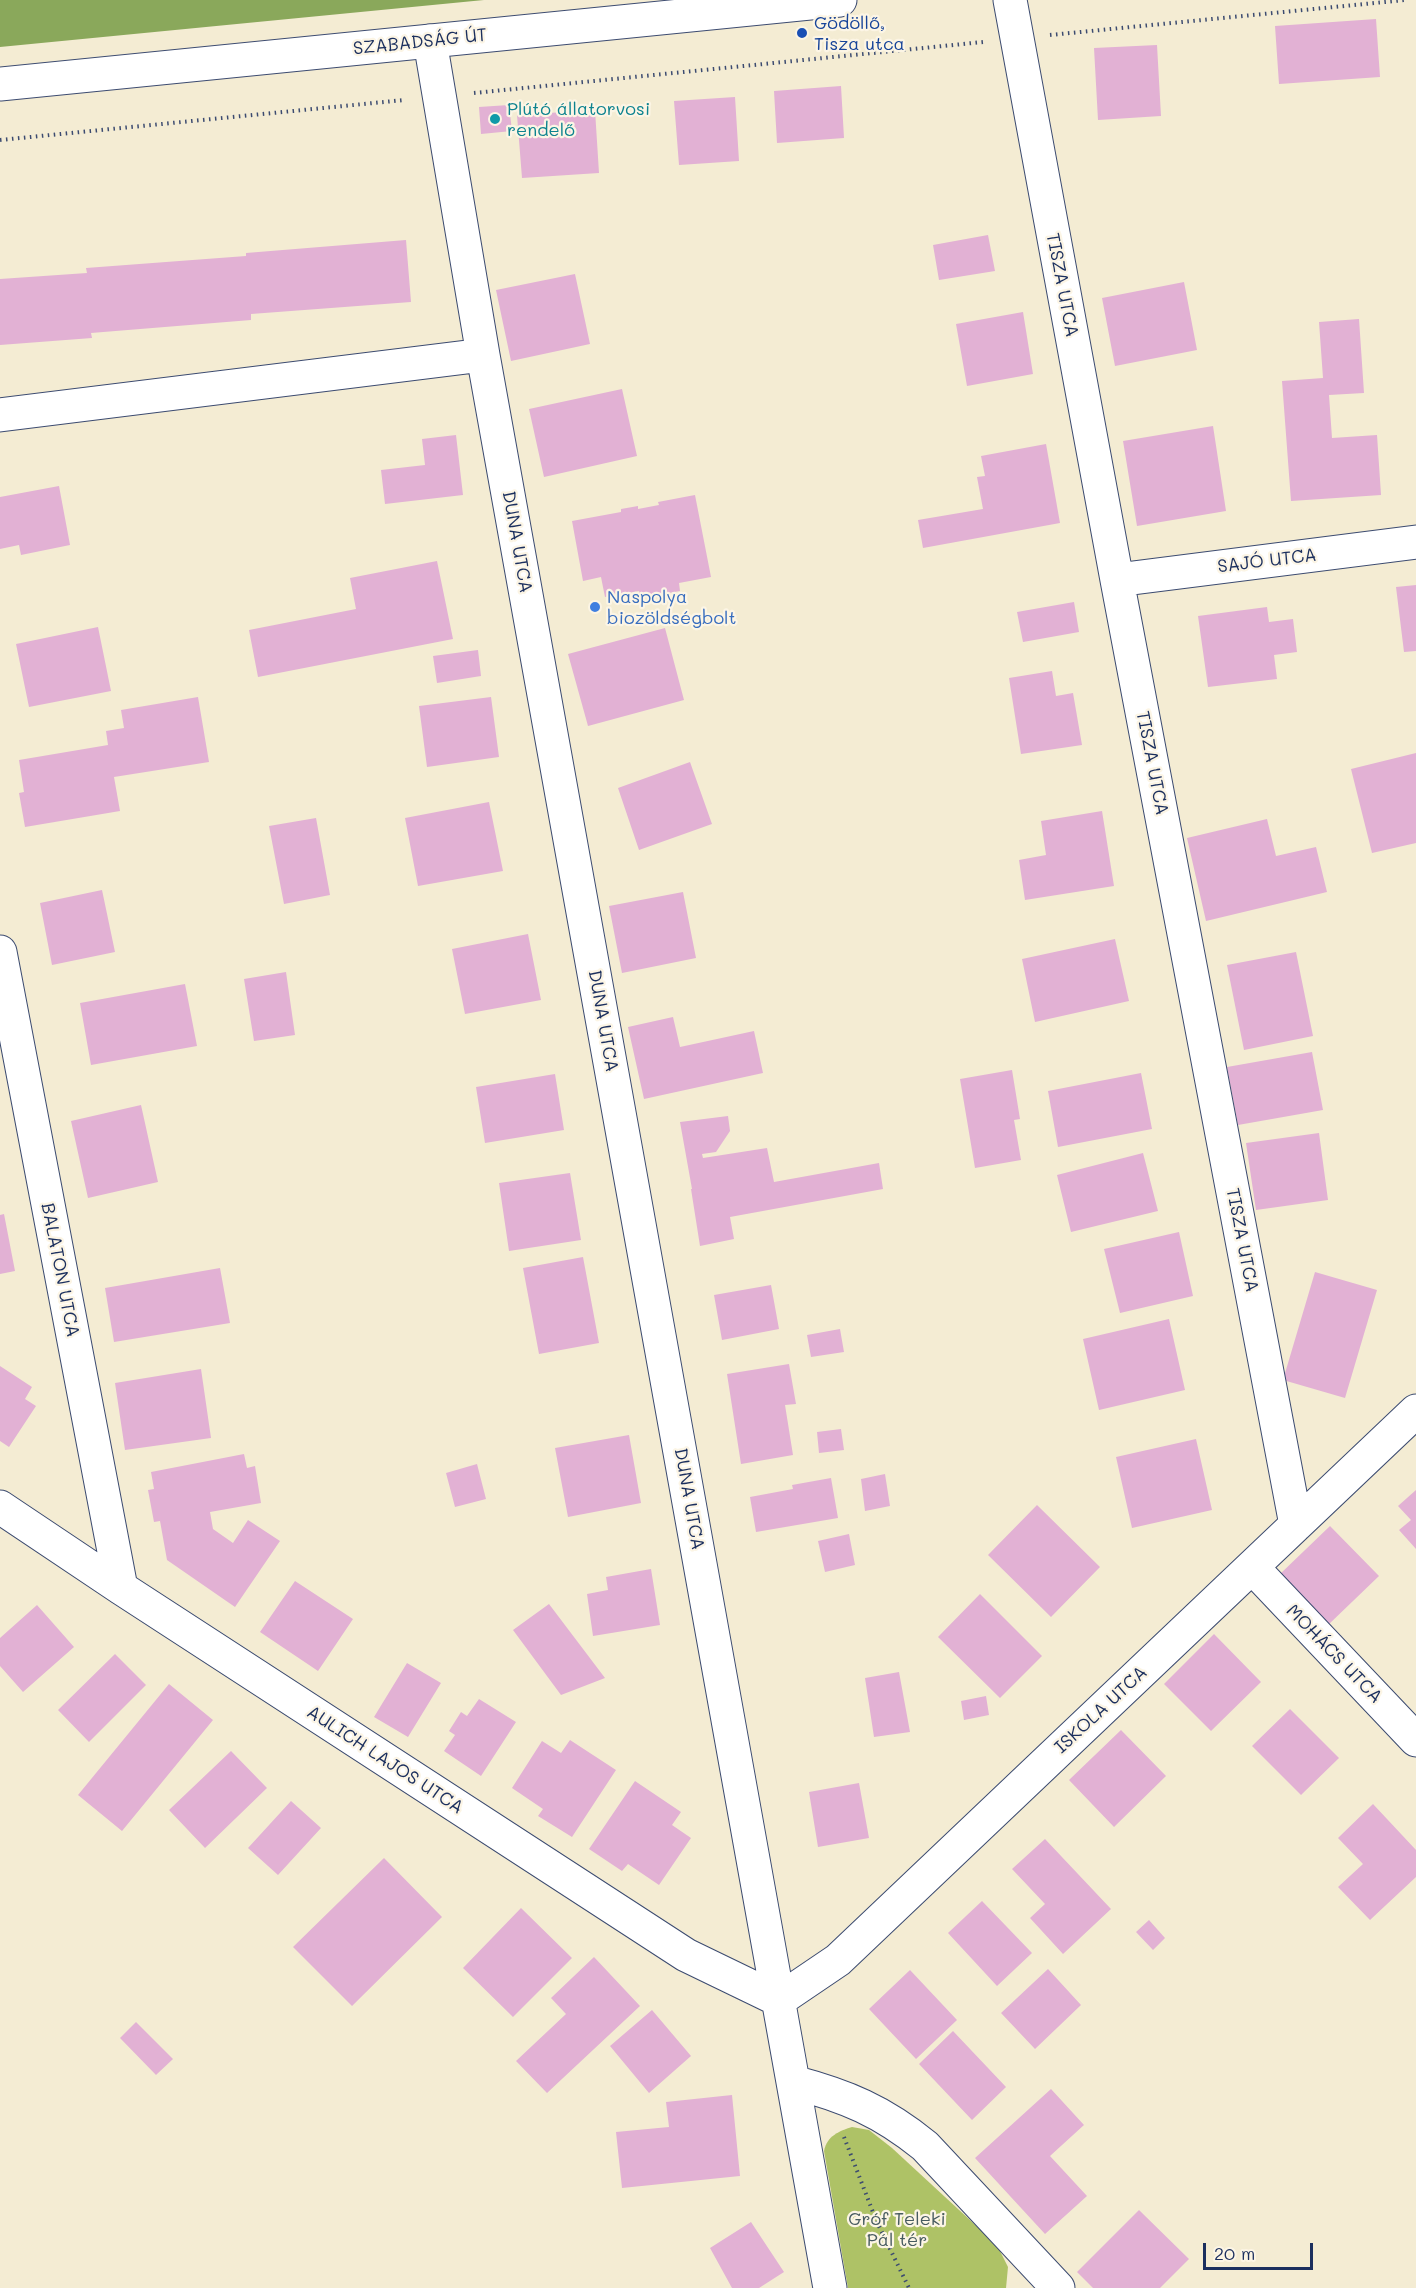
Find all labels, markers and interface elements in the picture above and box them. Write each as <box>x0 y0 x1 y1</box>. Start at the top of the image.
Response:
place label: Gödöllő, Tisza utca <box>814 12 905 54</box>
street label: SZABADSÁG ÚT <box>352 24 488 60</box>
marker: Gödöllő, Tisza utca <box>795 26 809 40</box>
place label: Plútó állatorvosi rendelő <box>507 98 650 140</box>
marker: Plútó állatorvosi rendelő <box>488 112 502 126</box>
street label: TISZA UTCA <box>1041 231 1083 339</box>
street label: DUNA UTCA <box>497 489 537 595</box>
street label: SAJÓ UTCA <box>1216 544 1318 578</box>
place label: Naspolya biozöldségbolt <box>607 586 737 628</box>
marker: Naspolya biozöldségbolt <box>588 600 602 614</box>
street label: TISZA UTCA <box>1131 709 1173 817</box>
street label: DUNA UTCA <box>583 968 623 1074</box>
street label: TISZA UTCA <box>1221 1186 1263 1294</box>
street label: BALATON UTCA <box>36 1201 84 1339</box>
street label: DUNA UTCA <box>669 1446 709 1552</box>
street label: MOHÁCS UTCA <box>1281 1600 1387 1708</box>
street label: ISKOLA UTCA <box>1050 1662 1152 1758</box>
street label: AULICH LAJOS UTCA <box>303 1701 467 1819</box>
park label: Gróf Teleki Pál tér <box>848 2208 946 2250</box>
scale bar <box>1206 2231 1316 2269</box>
text: 20 m <box>1214 2241 1255 2265</box>

